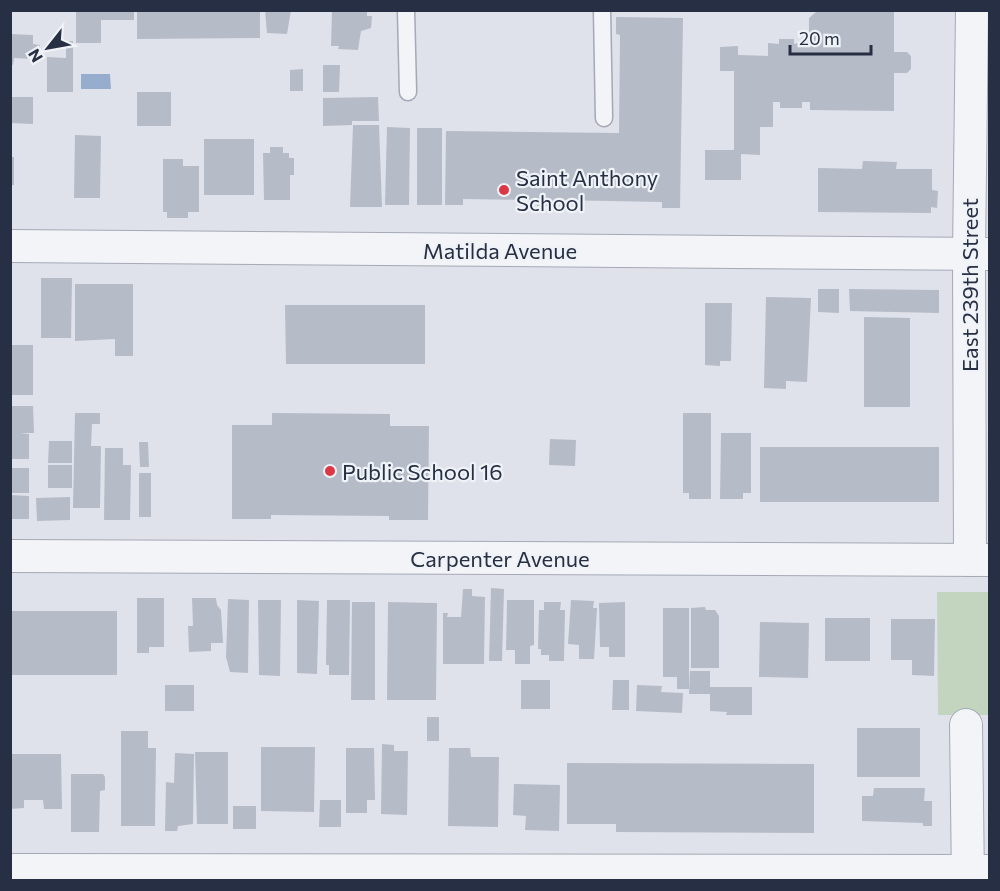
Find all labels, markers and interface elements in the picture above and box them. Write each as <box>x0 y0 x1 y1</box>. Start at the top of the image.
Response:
north arrow <box>18 18 78 78</box>
scale bar <box>790 18 871 56</box>
text: 20 m <box>799 27 840 49</box>
text: N <box>23 46 46 66</box>
place label: Saint Anthony School <box>516 164 658 216</box>
marker: Saint Anthony School <box>497 183 511 197</box>
street label: East 239th Street <box>956 198 983 372</box>
street label: Matilda Avenue <box>423 237 577 264</box>
place label: Public School 16 <box>342 458 503 485</box>
marker: Public School 16 <box>323 464 337 478</box>
street label: Carpenter Avenue <box>410 545 590 572</box>

